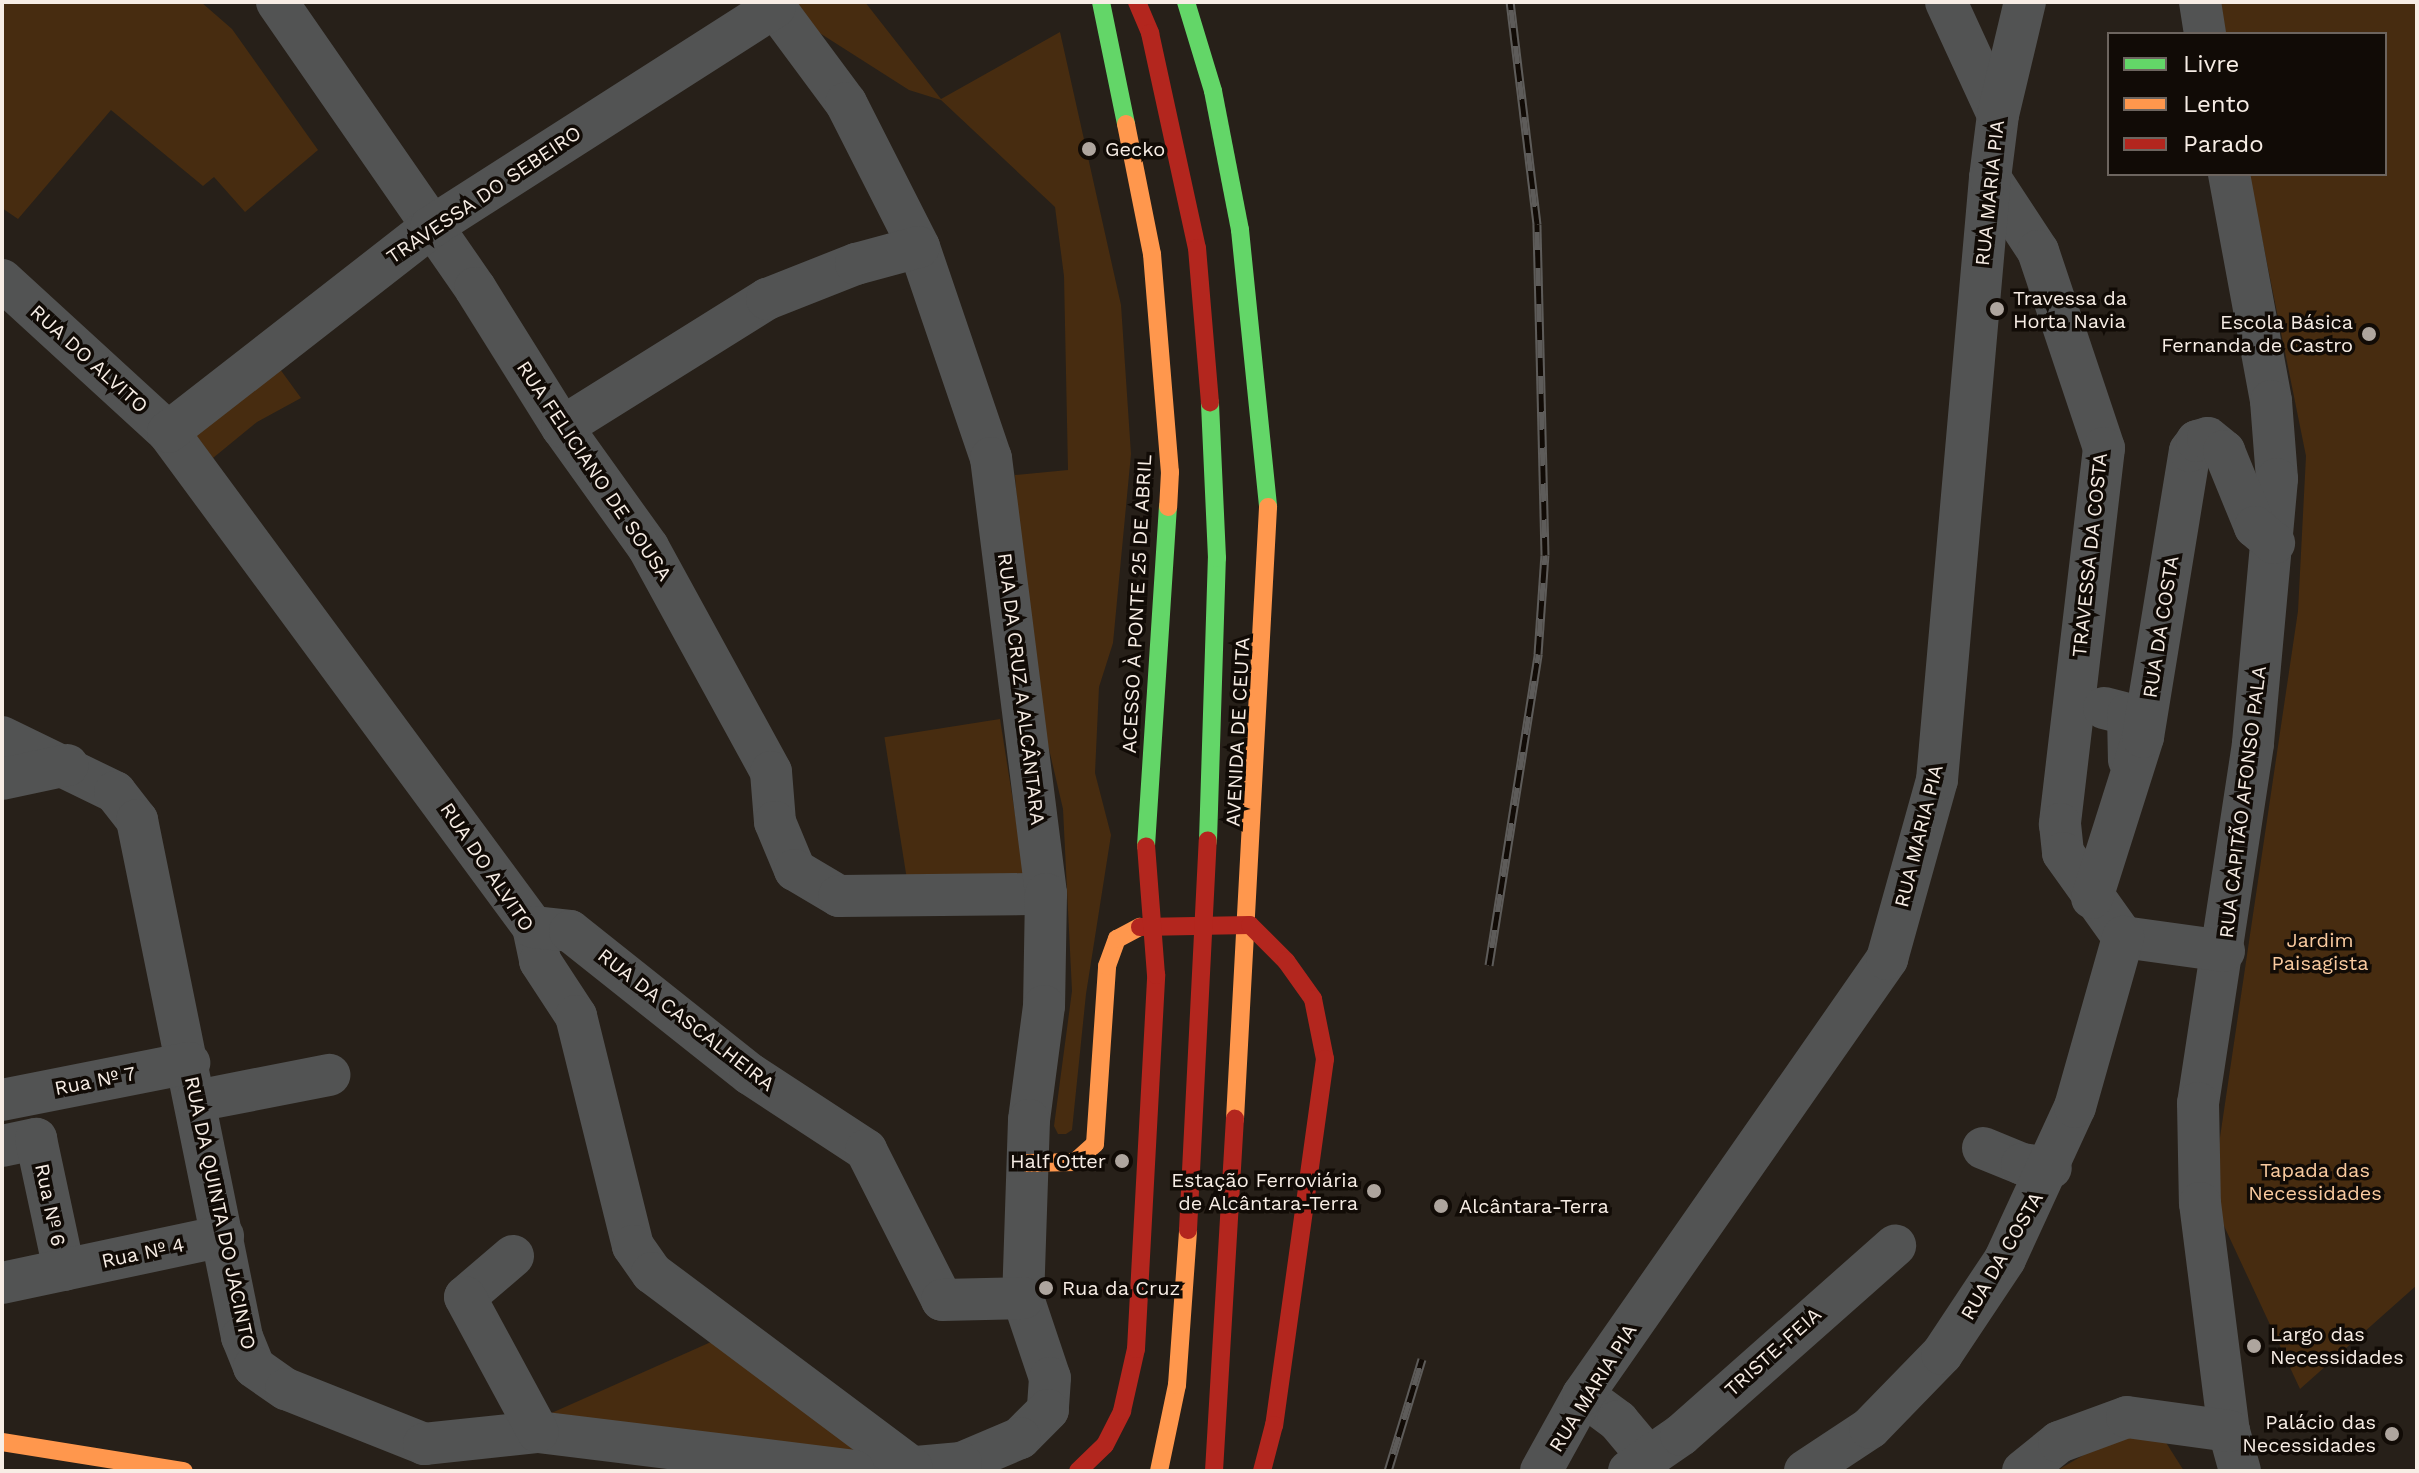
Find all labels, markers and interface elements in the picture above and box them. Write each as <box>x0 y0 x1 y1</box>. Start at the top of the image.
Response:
legend <box>2107 32 2387 176</box>
text: Livre <box>2183 50 2239 78</box>
text: Lento <box>2183 90 2250 118</box>
street label: RUA MARIA PIA <box>1970 118 2010 268</box>
street label: TRAVESSA DO SEBEIRO <box>382 121 586 269</box>
text: Parado <box>2183 130 2264 158</box>
place label: Gecko <box>1105 137 1165 161</box>
marker: Gecko <box>1080 140 1098 158</box>
place label: Travessa da Horta Navia <box>2013 286 2128 333</box>
street label: RUA DO ALVITO <box>25 299 153 419</box>
marker: Travessa da Horta Navia <box>1988 300 2006 318</box>
place label: Escola Básica Fernanda de Castro <box>2161 310 2353 357</box>
marker: Escola Básica Fernanda de Castro <box>2360 325 2378 343</box>
street label: RUA FELICIANO DE SOUSA <box>511 356 677 586</box>
street label: TRAVESSA DA COSTA <box>2067 451 2113 659</box>
street label: ACESSO À PONTE 25 DE ABRIL <box>1117 453 1157 755</box>
street label: RUA DA CRUZ A ALCÂNTARA <box>992 550 1050 828</box>
street label: RUA DA COSTA <box>2138 553 2184 701</box>
street label: AVENIDA DE CEUTA <box>1221 636 1255 828</box>
street label: RUA CAPITÃO AFONSO PALA <box>2214 664 2272 940</box>
street label: RUA MARIA PIA <box>1889 761 1949 911</box>
street label: RUA DO ALVITO <box>435 797 539 937</box>
park label: Jardim Paisagista <box>2272 928 2368 975</box>
street label: RUA DA CASCALHEIRA <box>592 943 780 1097</box>
street label: Rua Nº 7 <box>52 1061 138 1101</box>
street label: RUA DA QUINTA DO JACINTO <box>179 1073 261 1353</box>
place label: Half Otter <box>1009 1149 1106 1173</box>
marker: Half Otter <box>1113 1152 1131 1170</box>
park label: Tapada das Necessidades <box>2248 1158 2382 1205</box>
street label: Rua Nº 6 <box>29 1161 71 1249</box>
place label: Estação Ferroviária de Alcântara-Terra <box>1171 1168 1358 1215</box>
marker: Estação Ferroviária de Alcântara-Terra <box>1365 1182 1383 1200</box>
street label: RUA DA COSTA <box>1955 1187 2049 1325</box>
place label: Alcântara-Terra <box>1459 1194 1609 1218</box>
marker: Alcântara-Terra <box>1430 1195 1452 1217</box>
street label: Rua Nº 4 <box>99 1232 187 1274</box>
place label: Rua da Cruz <box>1062 1276 1181 1300</box>
marker: Rua da Cruz <box>1037 1279 1055 1297</box>
street label: TRISTE-FEIA <box>1720 1302 1826 1402</box>
street label: RUA MARIA PIA <box>1544 1319 1642 1457</box>
place label: Largo das Necessidades <box>2270 1322 2404 1369</box>
marker: Largo das Necessidades <box>2245 1337 2263 1355</box>
place label: Palácio das Necessidades <box>2242 1410 2376 1457</box>
marker: Palácio das Necessidades <box>2383 1425 2401 1443</box>

